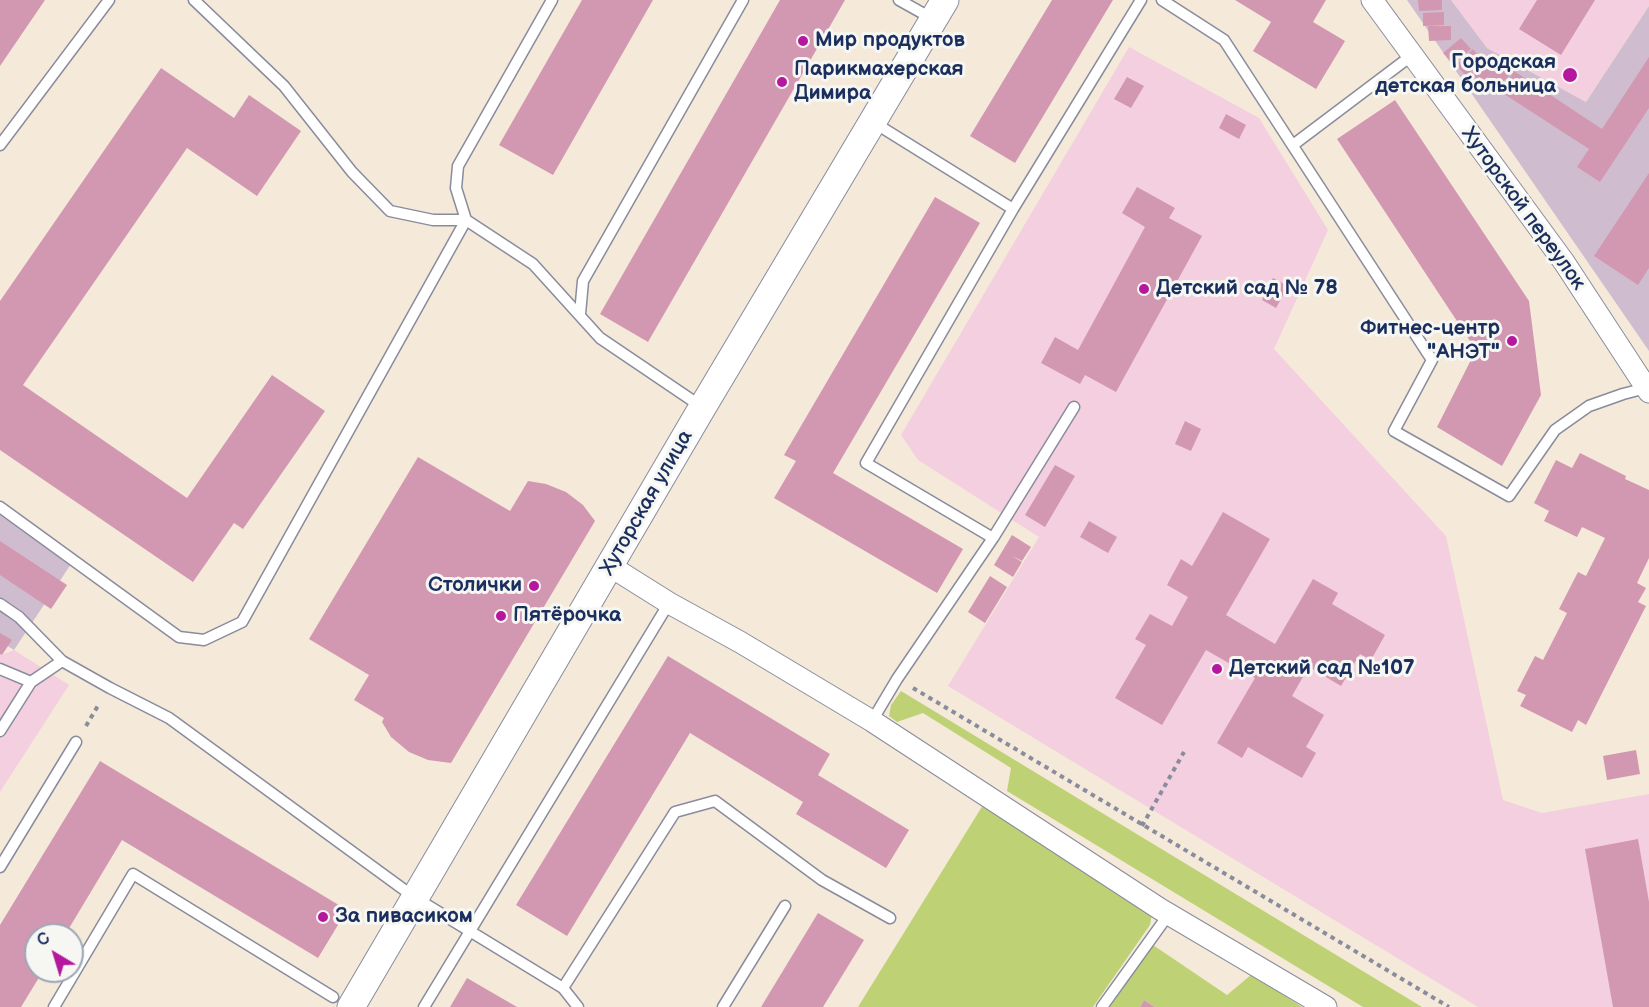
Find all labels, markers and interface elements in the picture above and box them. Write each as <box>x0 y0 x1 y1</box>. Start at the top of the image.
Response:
place label: Мир продуктов <box>815 28 965 54</box>
marker: Мир продуктов <box>796 34 810 48</box>
place label: Городская детская больница <box>1375 50 1556 100</box>
place label: Парикмахерская Димира <box>794 57 964 107</box>
marker: Городская детская больница <box>1561 66 1579 84</box>
marker: Парикмахерская Димира <box>775 75 789 89</box>
street label: Хуторской переулок <box>1455 123 1591 295</box>
place label: Детский сад № 78 <box>1156 276 1338 302</box>
marker: Детский сад № 78 <box>1137 282 1151 296</box>
place label: Фитнес-центр "АНЭТ" <box>1360 316 1500 366</box>
marker: Фитнес-центр "АНЭТ" <box>1505 334 1519 348</box>
street label: Хуторская улица <box>595 426 699 580</box>
place label: Столички <box>428 573 522 599</box>
marker: Столички <box>527 579 541 593</box>
place label: Пятёрочка <box>513 603 621 629</box>
marker: Пятёрочка <box>494 609 508 623</box>
place label: Детский сад №107 <box>1229 656 1415 682</box>
marker: Детский сад №107 <box>1210 662 1224 676</box>
place label: За пивасиком <box>335 904 473 930</box>
marker: За пивасиком <box>316 910 330 924</box>
north arrow <box>24 923 84 983</box>
text: С <box>34 929 54 951</box>

